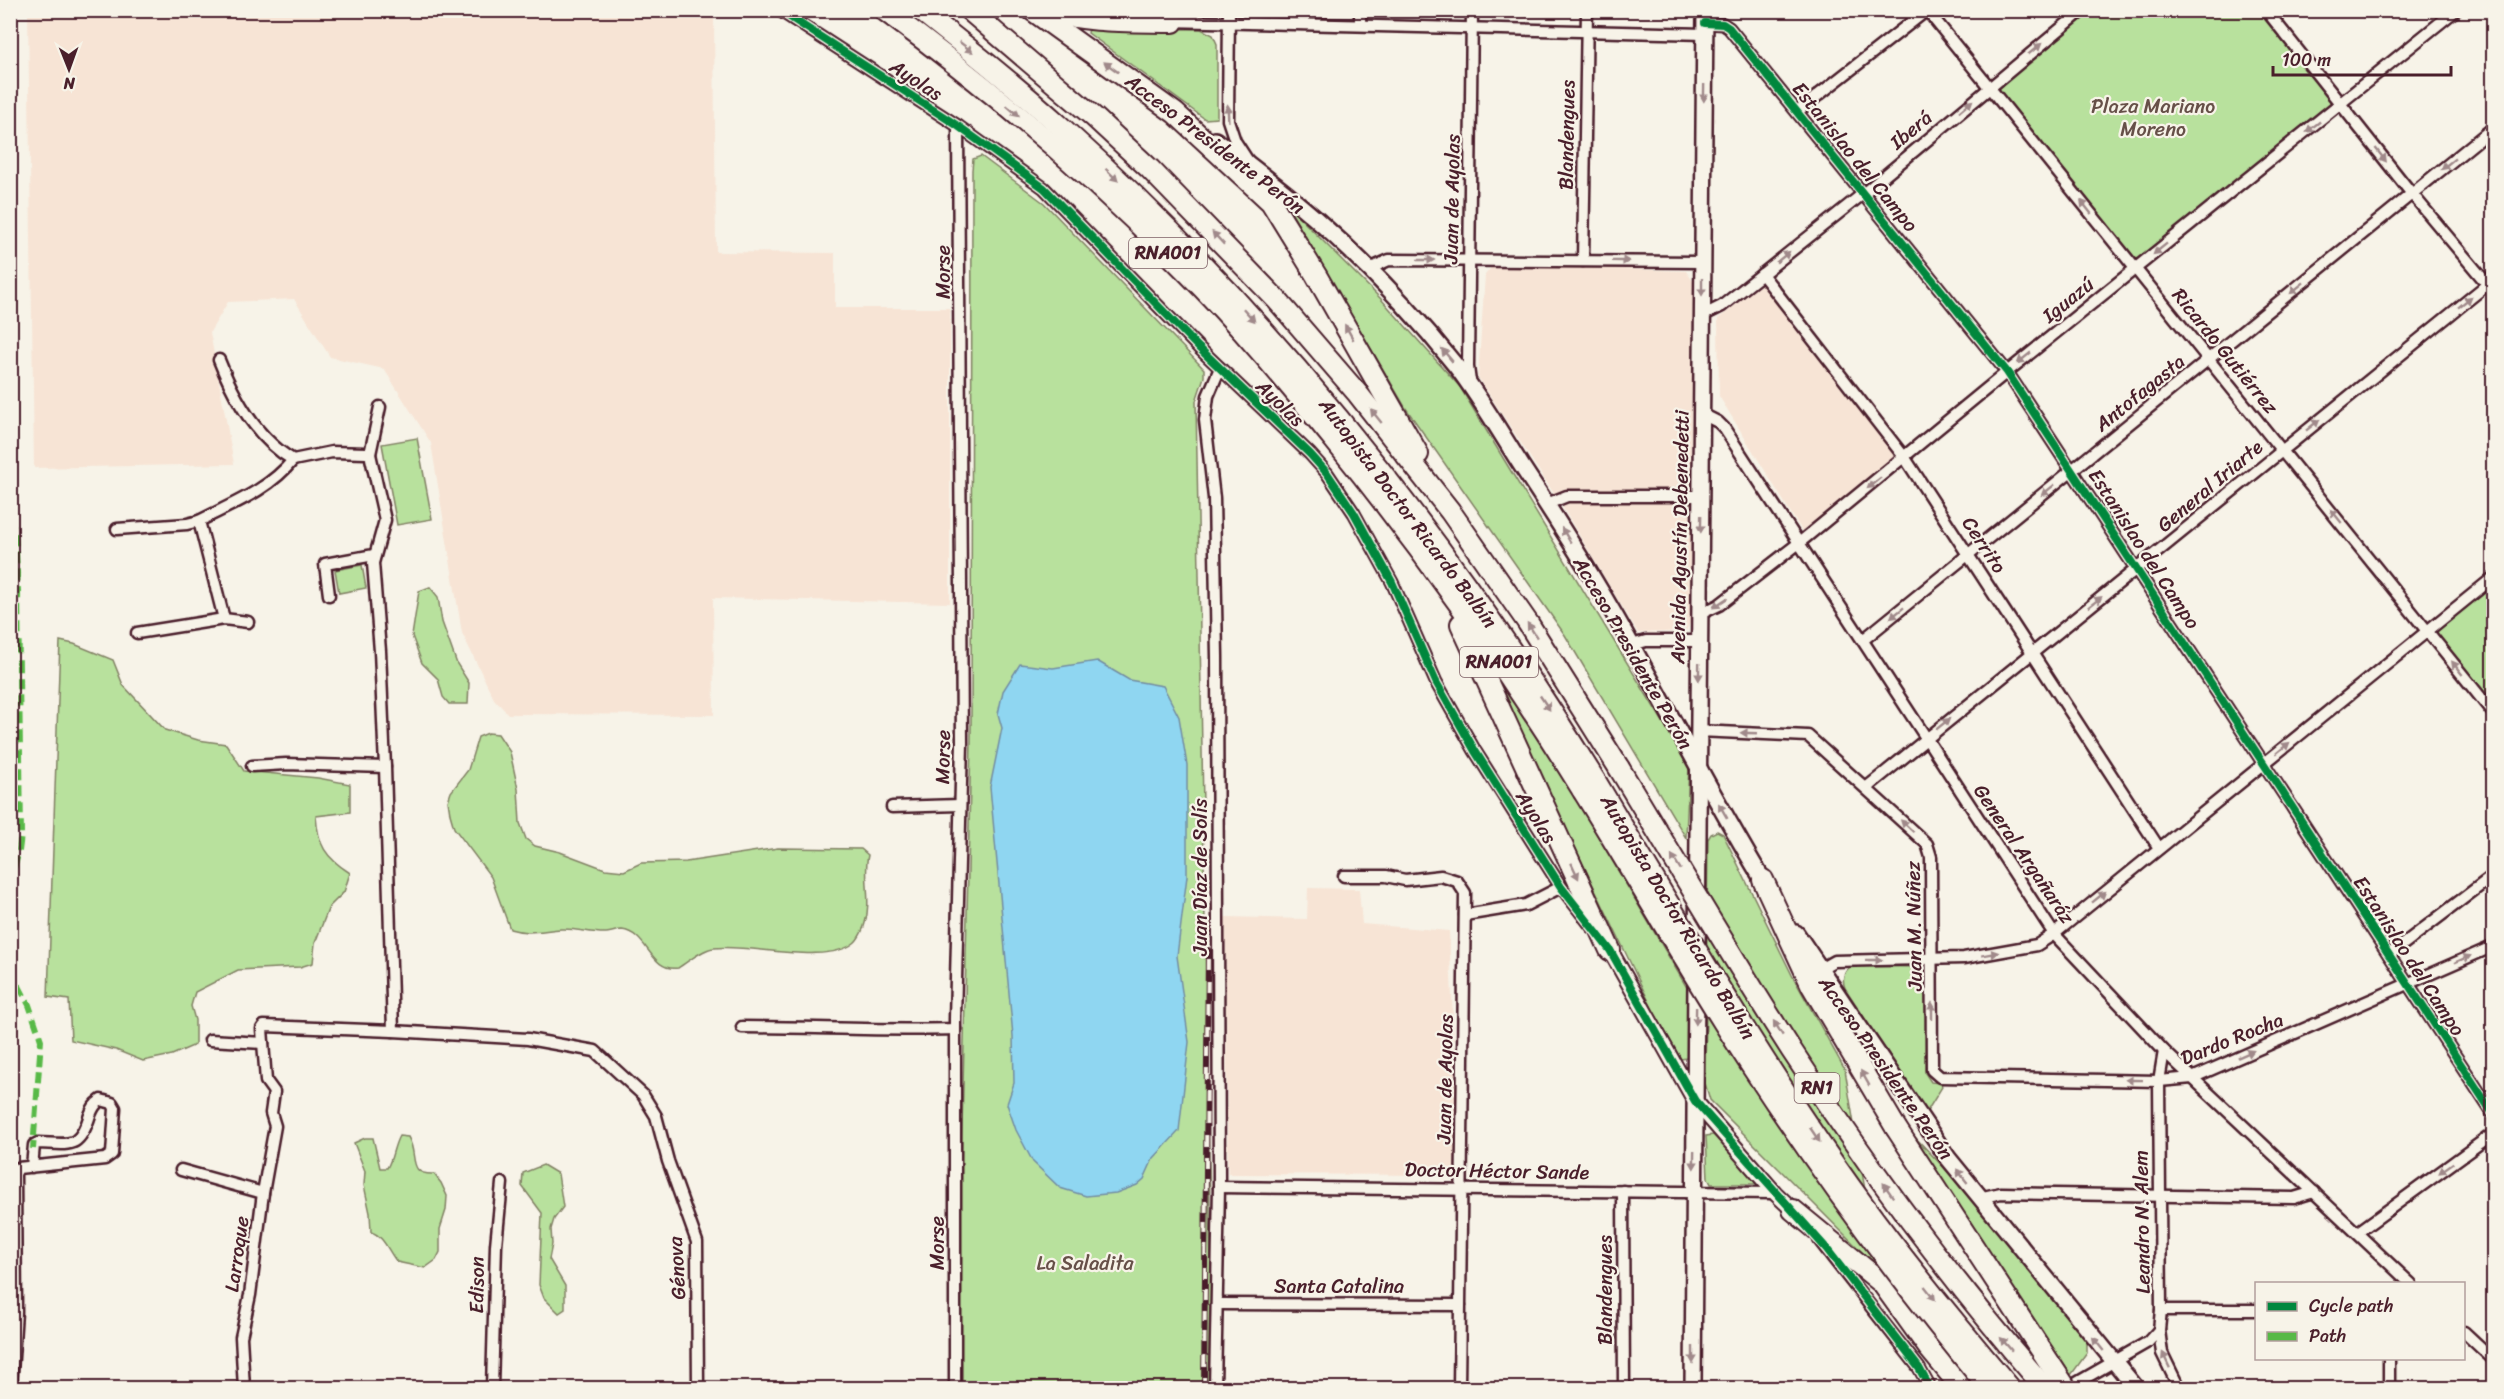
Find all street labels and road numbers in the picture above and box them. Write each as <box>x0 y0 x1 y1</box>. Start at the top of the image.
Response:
street label: Ayolas <box>881 49 950 111</box>
street label: Acceso Presidente Perón <box>1116 64 1313 224</box>
street label: Estanislao del Campo <box>1783 74 1927 240</box>
street label: Blandengues <box>1549 79 1585 190</box>
street label: Iberá <box>1881 101 1940 159</box>
street label: Juan de Ayolas <box>1433 133 1471 265</box>
road number: RNA001 <box>1129 238 1207 268</box>
street label: Morse <box>926 245 961 299</box>
street label: Iguazú <box>2033 268 2102 333</box>
street label: Ricardo Gutiérrez <box>2163 280 2288 423</box>
street label: Antofagasta <box>2086 345 2193 442</box>
street label: Ayolas <box>1246 370 1313 436</box>
street label: Autopista Doctor Ricardo Balbín <box>1309 389 1507 636</box>
street label: Avenida Agustín Debenedetti <box>1660 408 1700 665</box>
street label: General Iriarte <box>2149 430 2272 541</box>
street label: Estanislao del Campo <box>2079 461 2209 637</box>
street label: Cerrito <box>1952 509 2016 581</box>
street label: Acceso Presidente Perón <box>1563 549 1703 756</box>
road number: RNA001 <box>1460 647 1538 677</box>
street label: Morse <box>925 730 961 784</box>
street label: General Argañaráz <box>1964 777 2084 932</box>
street label: Ayolas <box>1505 782 1567 851</box>
street label: Autopista Doctor Ricardo Balbín <box>1590 787 1766 1047</box>
street label: Juan Díaz de Solís <box>1183 797 1218 957</box>
street label: Juan M. Núñez <box>1895 860 1933 992</box>
street label: Estanislao del Campo <box>2344 868 2474 1044</box>
street label: Acceso Presidente Perón <box>1808 968 1963 1168</box>
street label: Dardo Rocha <box>2175 1002 2289 1076</box>
street label: Juan de Ayolas <box>1426 1013 1464 1145</box>
road number: RN1 <box>1794 1073 1840 1103</box>
street label: Leandro N. Alem <box>2123 1150 2161 1294</box>
street label: Doctor Héctor Sande <box>1404 1152 1590 1190</box>
street label: Larroque <box>214 1214 260 1294</box>
street label: Morse <box>920 1216 955 1270</box>
street label: Blandengues <box>1588 1234 1623 1345</box>
street label: Génova <box>658 1235 696 1300</box>
street label: Edison <box>459 1256 495 1314</box>
street label: Santa Catalina <box>1274 1269 1404 1304</box>

